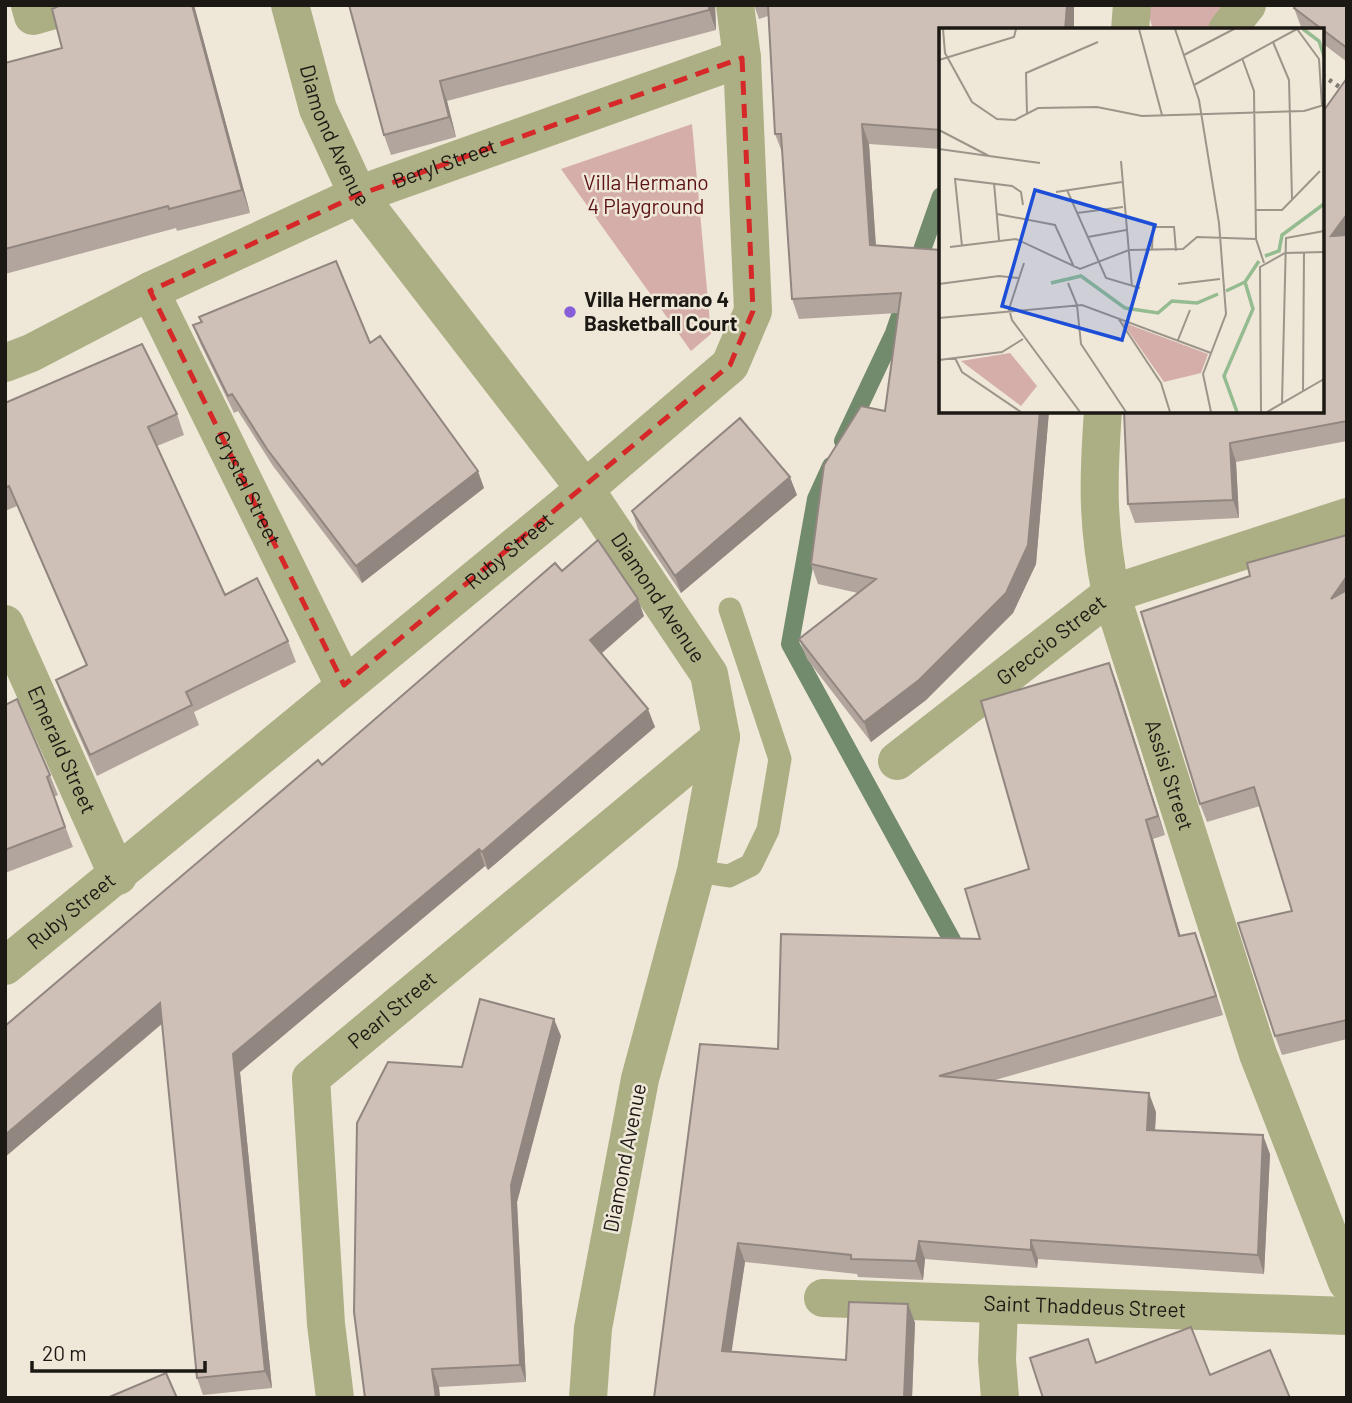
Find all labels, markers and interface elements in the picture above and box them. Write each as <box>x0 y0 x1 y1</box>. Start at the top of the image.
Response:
inset map <box>939 28 1324 413</box>
street label: Diamond Avenue <box>296 62 376 211</box>
street label: Beryl Street <box>389 133 499 193</box>
park label: Villa Hermano 4 Playground <box>583 169 709 218</box>
place label: Villa Hermano 4 Basketball Court <box>584 286 737 335</box>
marker: Villa Hermano 4 Basketball Court <box>562 304 578 320</box>
street label: Crystal Street <box>210 426 287 549</box>
street label: Ruby Street <box>459 507 558 594</box>
street label: Diamond Avenue <box>607 527 712 667</box>
street label: Greccio Street <box>991 589 1110 690</box>
street label: Emerald Street <box>23 682 102 817</box>
street label: Assisi Street <box>1141 716 1200 833</box>
street label: Ruby Street <box>21 867 120 954</box>
street label: Pearl Street <box>342 965 441 1053</box>
street label: Diamond Avenue <box>597 1081 650 1234</box>
street label: Saint Thaddeus Street <box>983 1290 1187 1321</box>
scale bar <box>32 1330 205 1374</box>
text: 20 m <box>42 1340 87 1365</box>

